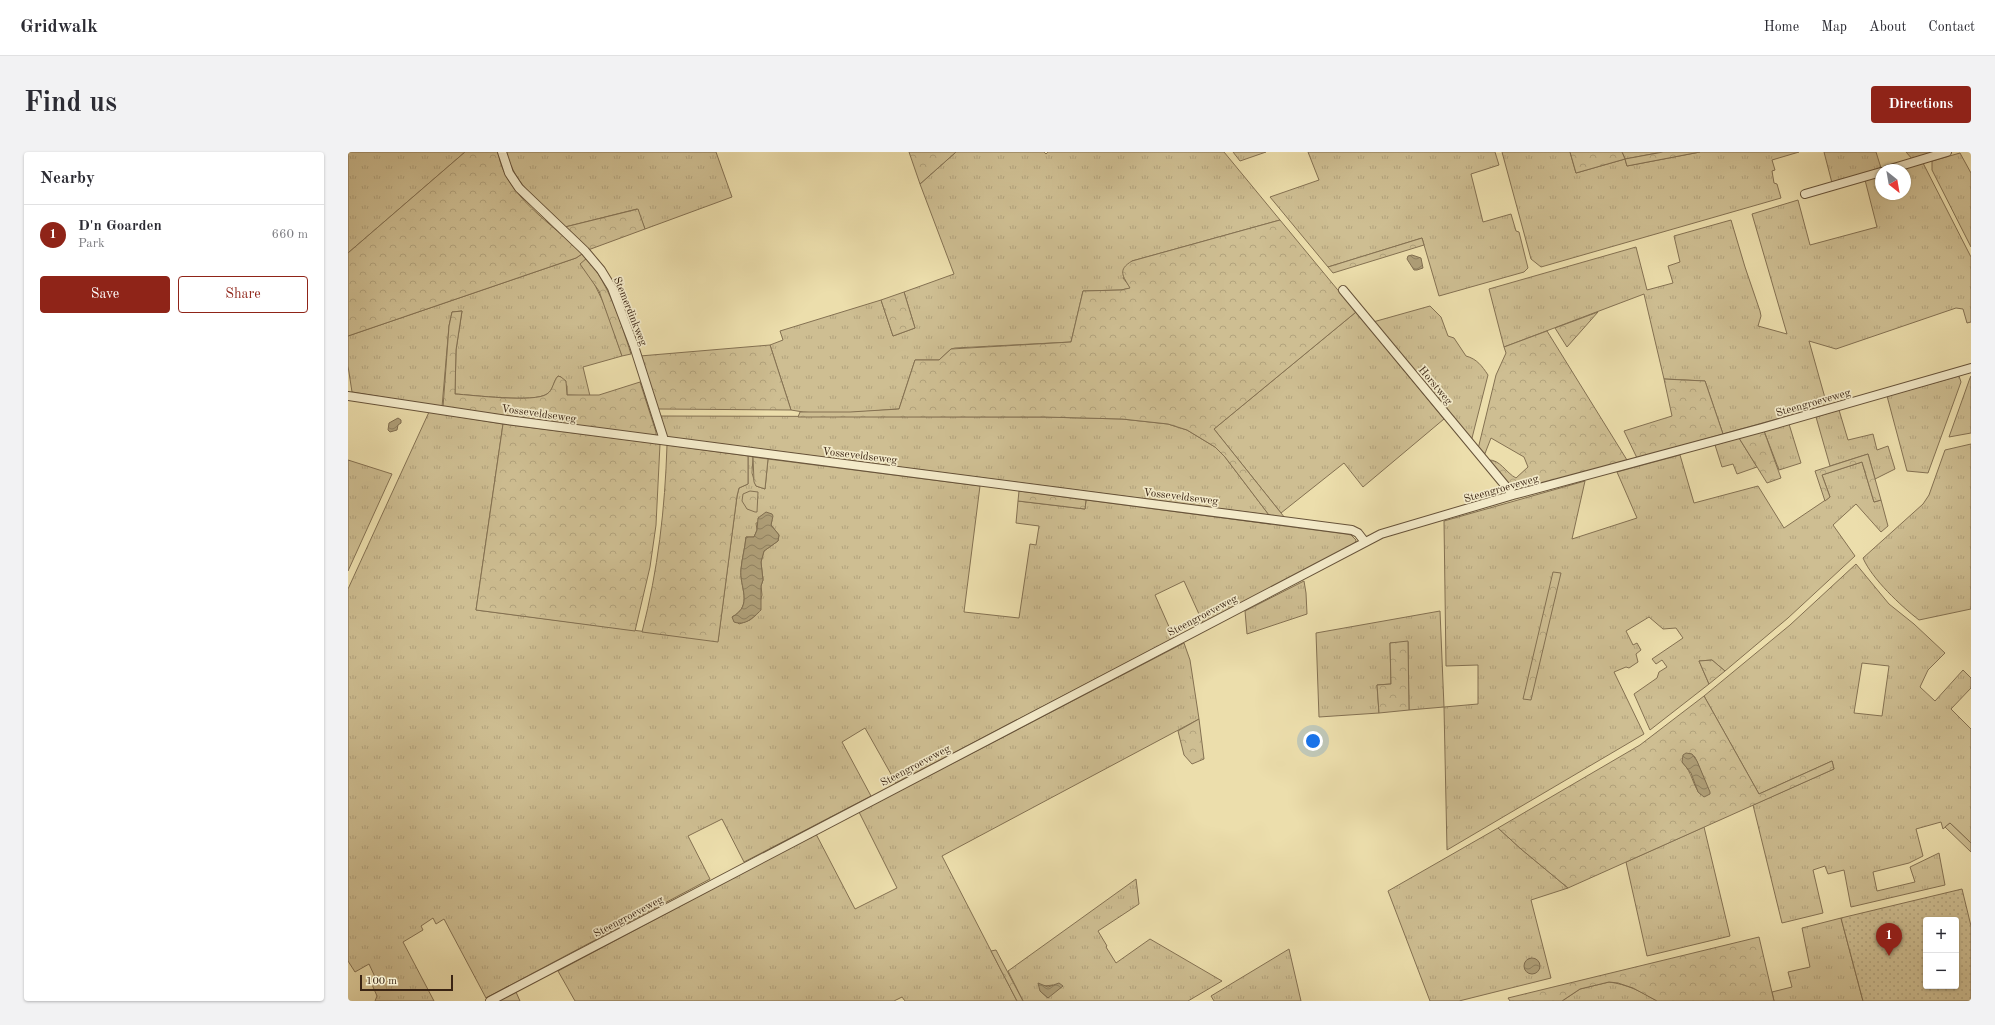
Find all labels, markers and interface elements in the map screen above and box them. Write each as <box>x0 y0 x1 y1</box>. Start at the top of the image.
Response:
text: Gridwalk <box>20 18 98 37</box>
text: Home <box>1764 20 1799 34</box>
text: Map <box>1821 20 1847 34</box>
text: About <box>1869 20 1906 34</box>
text: Contact <box>1928 20 1975 34</box>
button: Directions <box>1871 86 1971 123</box>
text: Find us <box>24 90 117 118</box>
north arrow <box>1875 164 1911 200</box>
text: Nearby <box>40 170 95 187</box>
text: D'n Goarden <box>78 219 162 234</box>
text: 1 <box>49 228 57 241</box>
text: 660 m <box>271 228 308 241</box>
text: Park <box>78 237 105 250</box>
street label: Stemerdinkweg <box>611 275 648 348</box>
button: Save <box>40 276 170 313</box>
button: Share <box>178 276 308 313</box>
street label: Horstweg <box>1416 365 1454 407</box>
street label: Steengroeveweg <box>1775 388 1852 419</box>
street label: Vosseveldseweg <box>501 404 577 425</box>
street label: Vosseveldseweg <box>822 446 898 467</box>
street label: Steengroeveweg <box>1463 474 1540 505</box>
street label: Vosseveldseweg <box>1143 487 1219 508</box>
street label: Steengroeveweg <box>1166 593 1239 639</box>
your location <box>1303 731 1323 751</box>
street label: Steengroeveweg <box>879 743 952 789</box>
street label: Steengroeveweg <box>592 894 665 940</box>
map controls <box>1923 917 1959 989</box>
button: + <box>1923 917 1959 953</box>
pin: 1 <box>1876 923 1902 956</box>
button: − <box>1923 953 1959 989</box>
scale bar <box>360 973 453 992</box>
text: 100 m <box>366 976 397 987</box>

